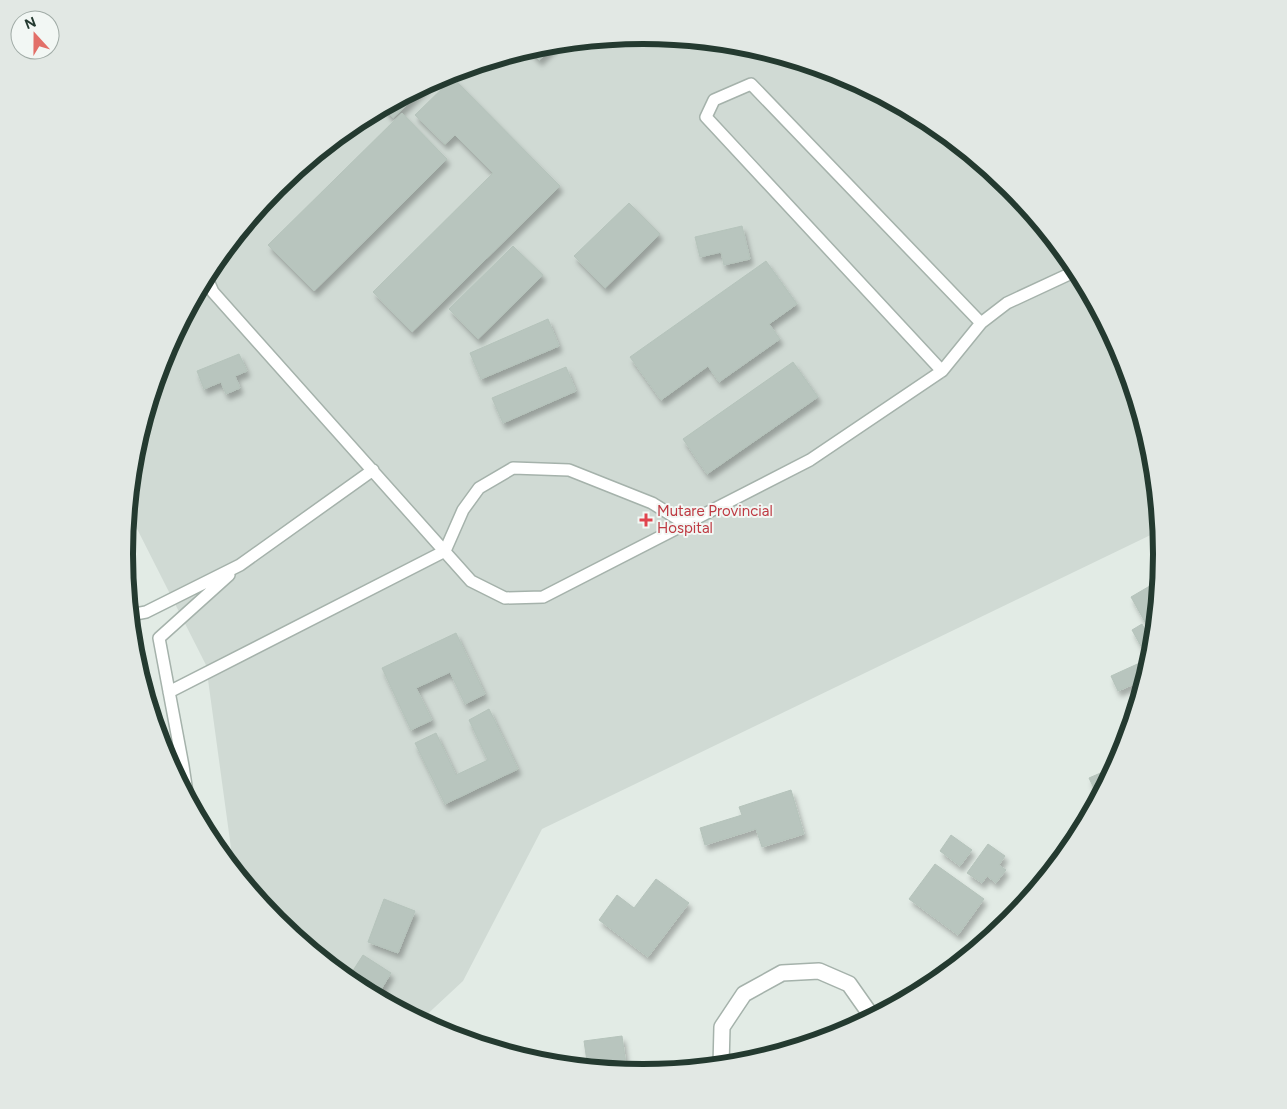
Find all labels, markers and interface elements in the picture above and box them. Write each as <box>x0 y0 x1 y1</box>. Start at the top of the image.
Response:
north arrow <box>10 10 60 60</box>
text: N <box>22 13 39 33</box>
place label: Mutare Provincial Hospital <box>657 502 773 537</box>
marker: Mutare Provincial Hospital <box>639 513 653 527</box>

